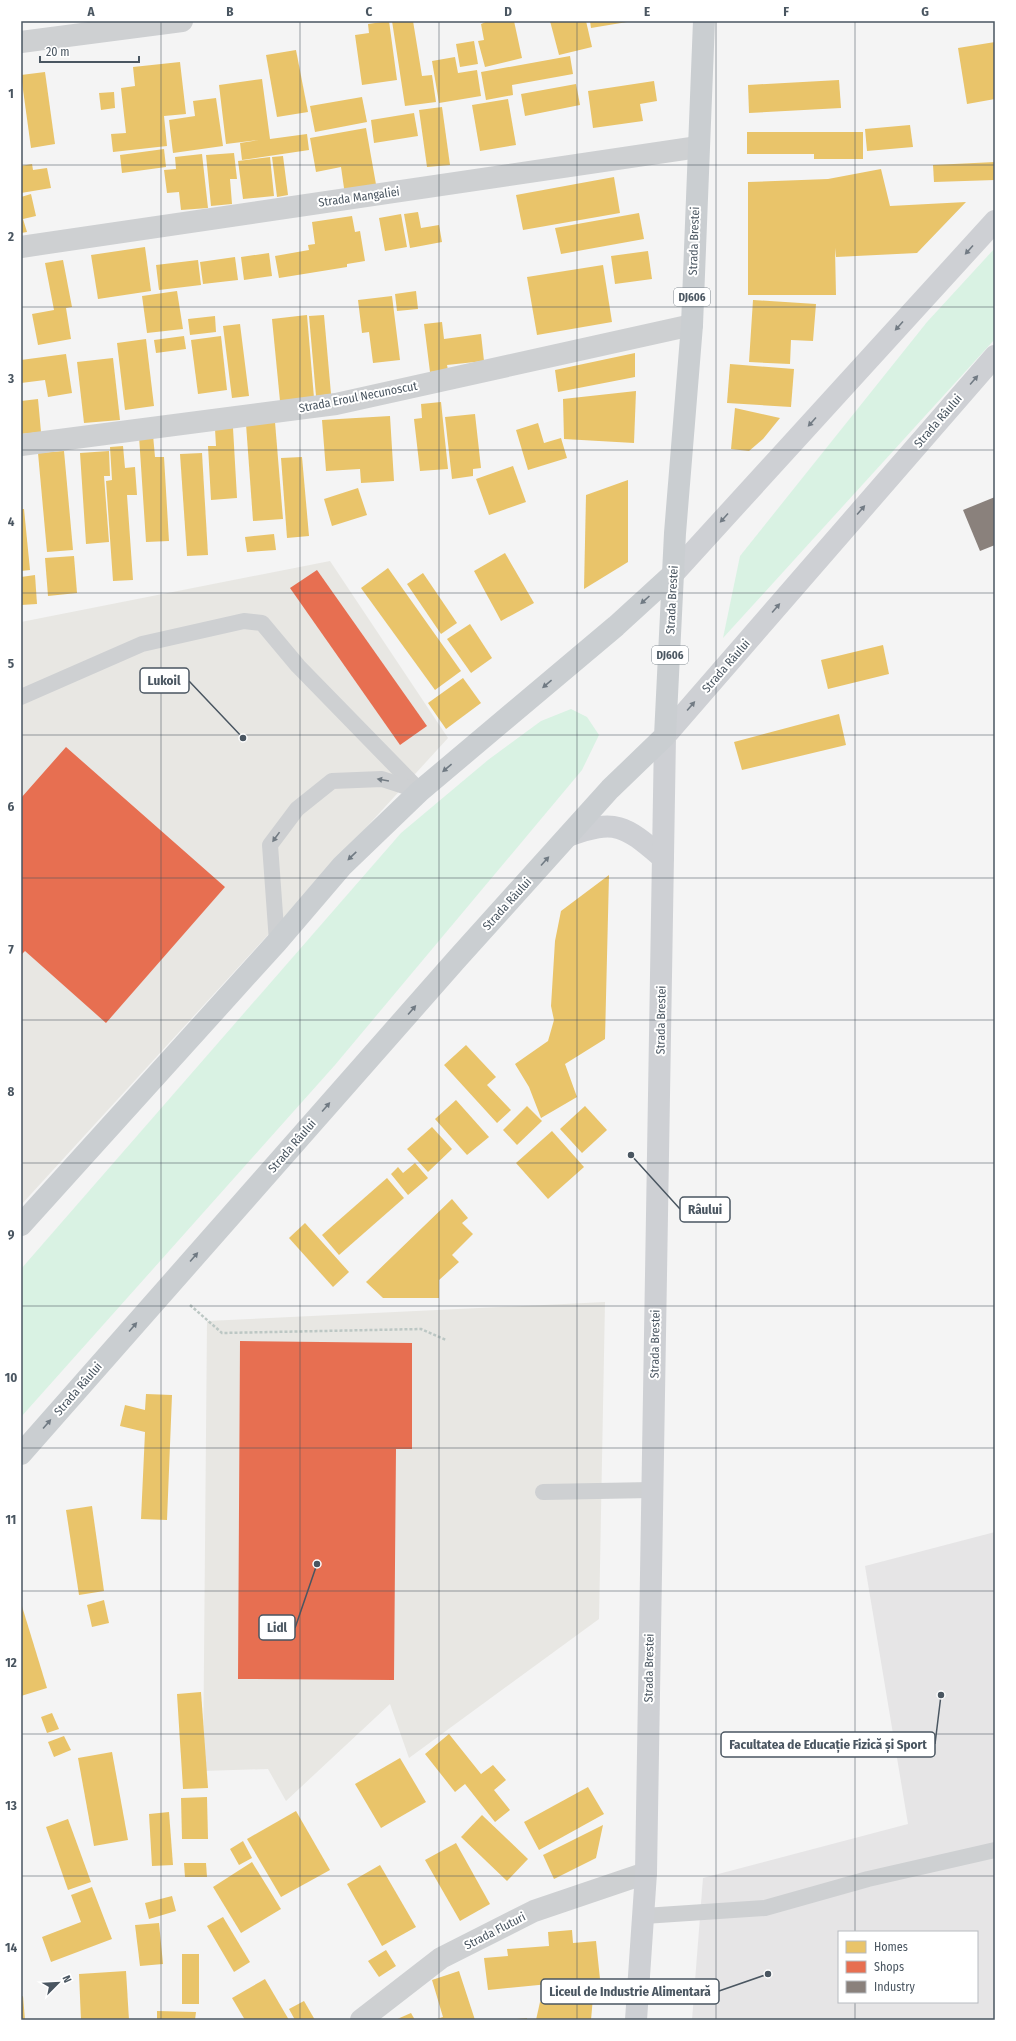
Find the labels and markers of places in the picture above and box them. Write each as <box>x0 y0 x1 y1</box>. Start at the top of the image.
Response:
callout: Lukoil <box>140 668 189 693</box>
callout: Râului <box>680 1197 730 1222</box>
callout: Lidl <box>259 1615 295 1640</box>
callout: Facultatea de Educație Fizică și Sport <box>721 1732 935 1757</box>
callout: Liceul de Industrie Alimentară <box>541 1979 719 2004</box>

